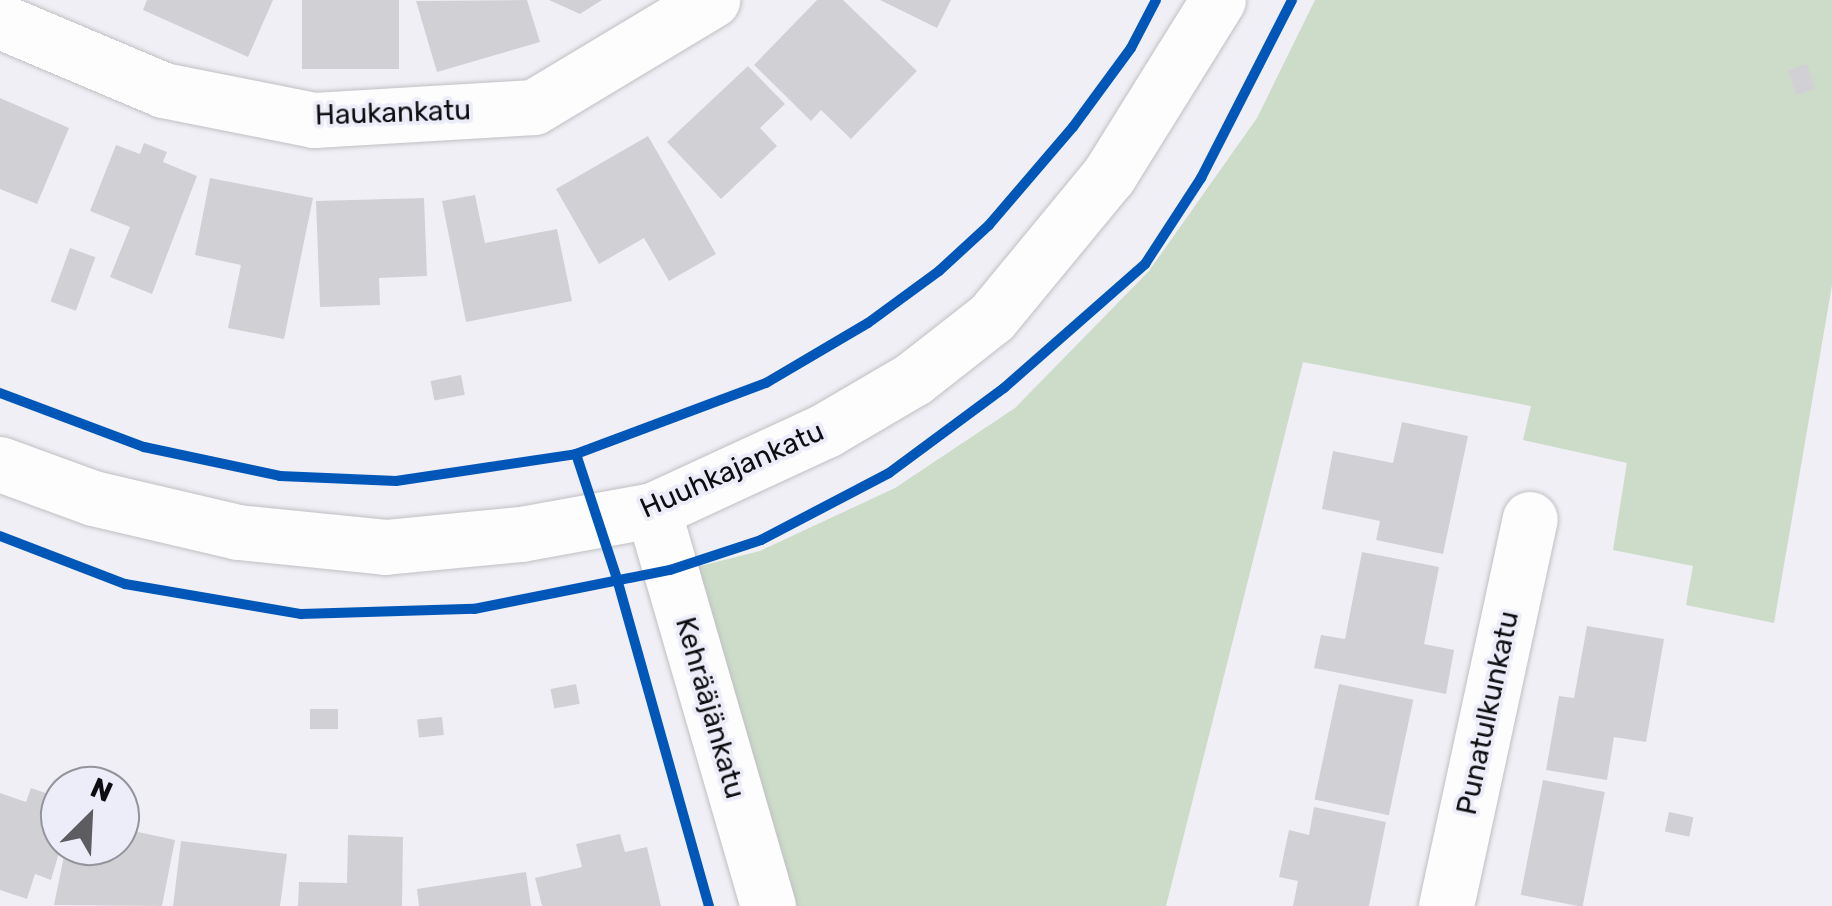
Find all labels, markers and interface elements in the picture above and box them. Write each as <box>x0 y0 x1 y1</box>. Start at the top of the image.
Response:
street label: Haukankatu <box>314 93 472 133</box>
street label: Huuhkajankatu <box>635 414 829 526</box>
street label: Punatulkunkatu <box>1450 608 1526 818</box>
street label: Kehrääjänkatu <box>668 613 752 803</box>
north arrow <box>40 766 140 866</box>
text: N <box>86 771 117 809</box>

